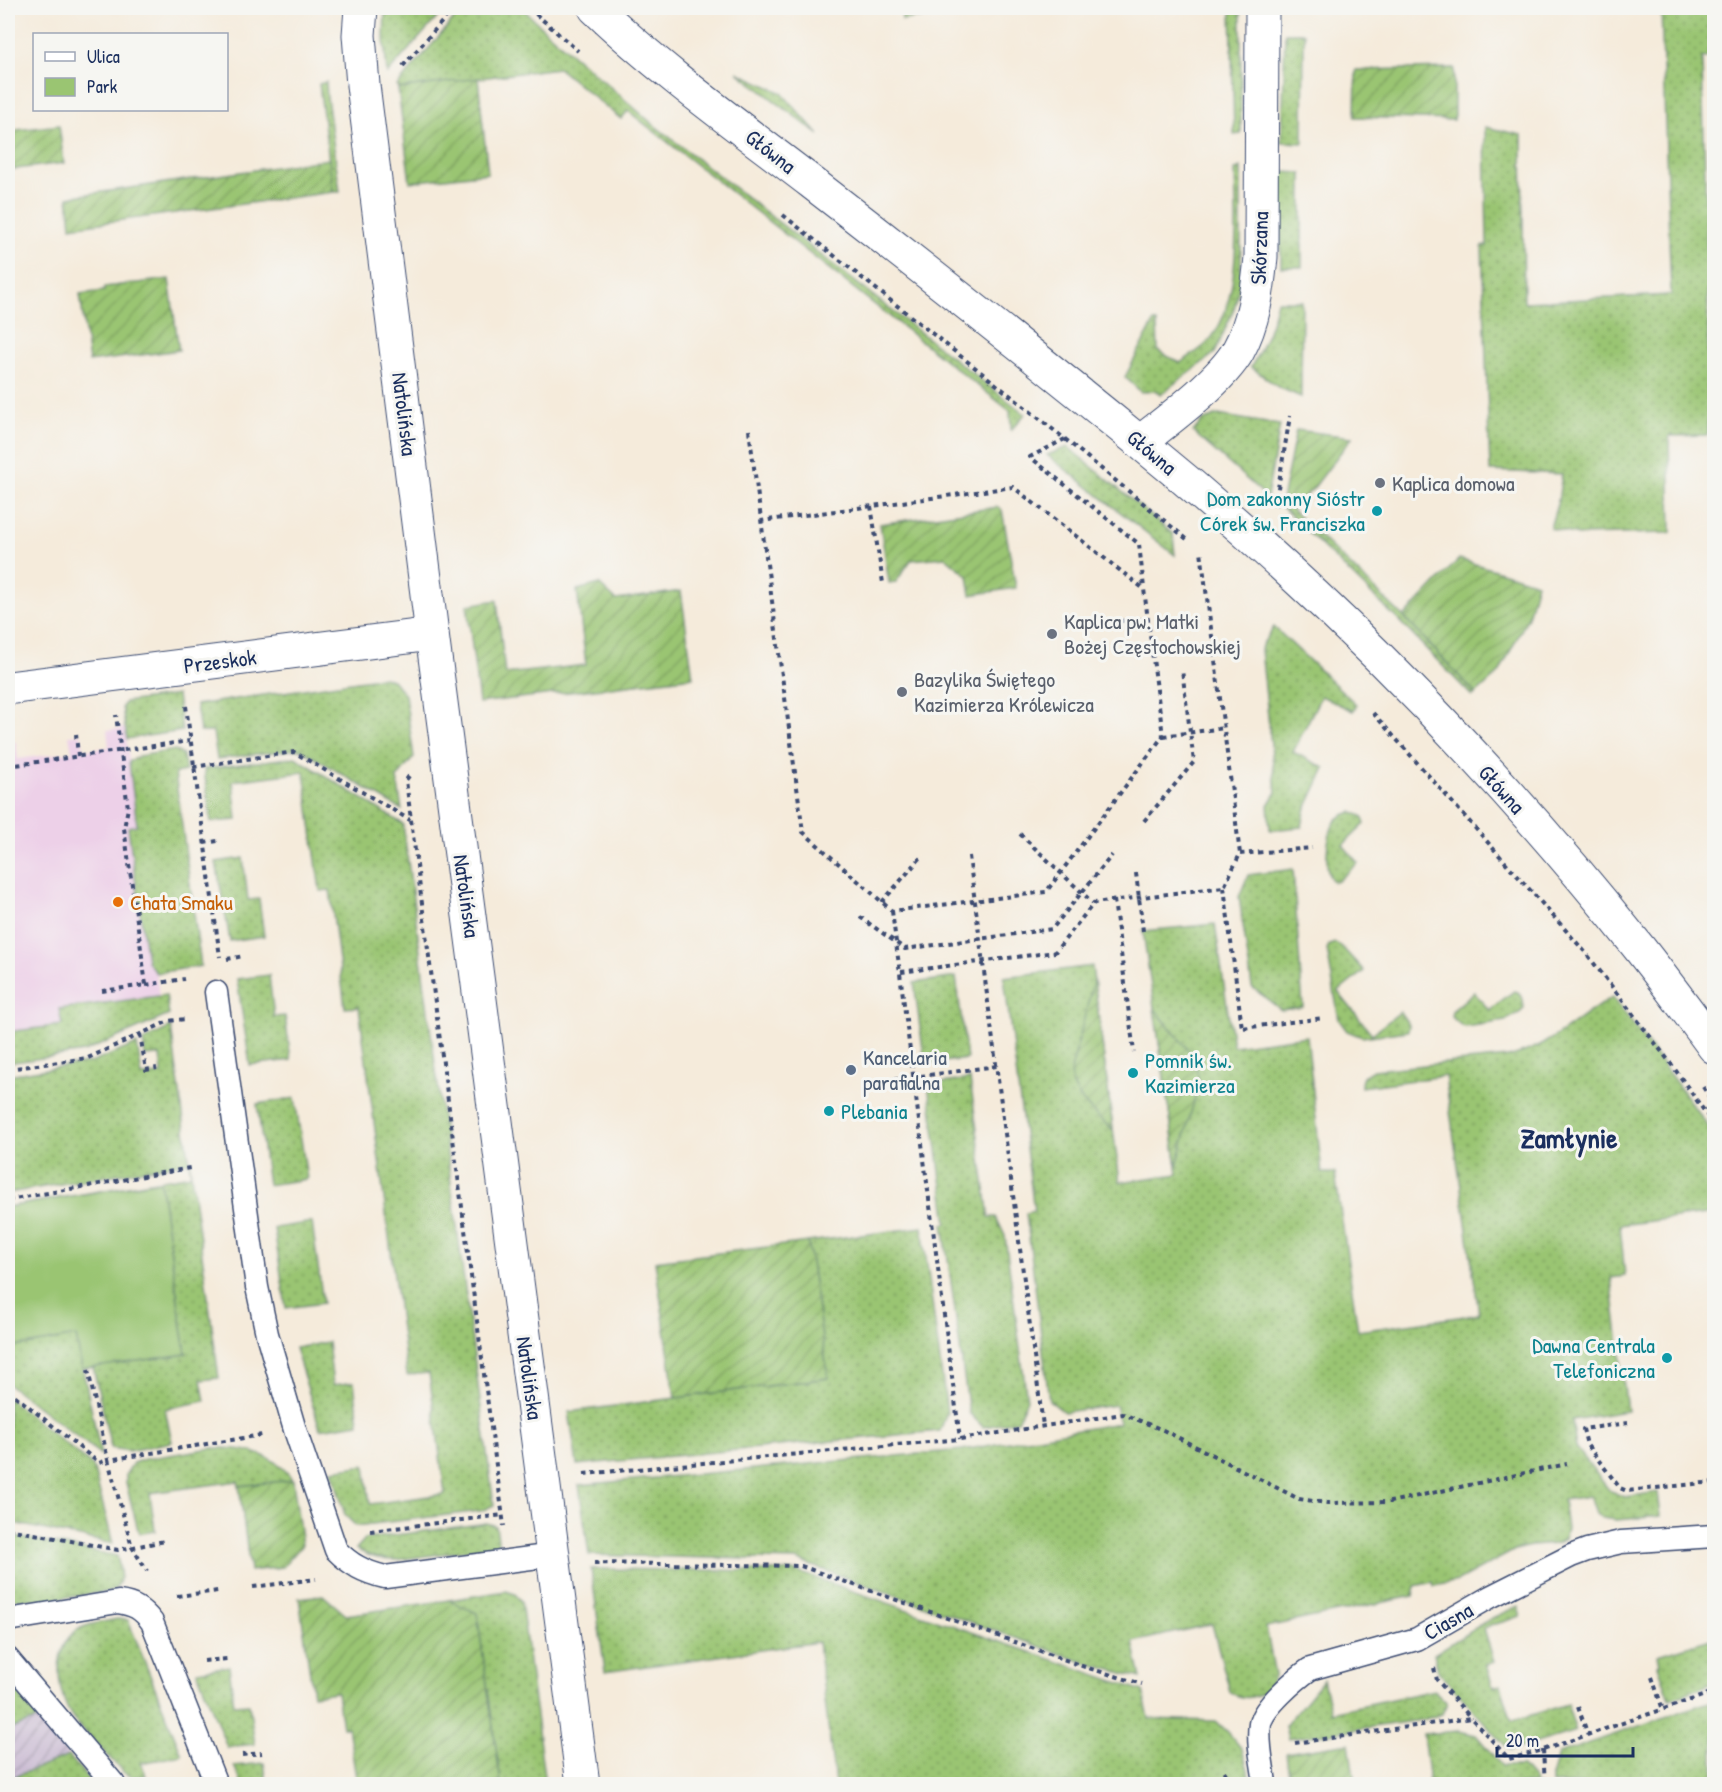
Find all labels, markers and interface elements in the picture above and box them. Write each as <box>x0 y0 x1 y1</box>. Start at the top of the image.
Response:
legend <box>33 33 228 111</box>
text: Ulica <box>87 44 120 69</box>
text: Park <box>87 74 118 99</box>
street label: Główna <box>739 122 803 180</box>
street label: Skórzana <box>1243 211 1275 285</box>
street label: Natolińska <box>385 371 425 458</box>
street label: Główna <box>1121 422 1184 482</box>
place label: Kaplica domowa <box>1392 468 1515 498</box>
marker: Kaplica domowa <box>1373 476 1387 490</box>
place label: Dom zakonny Sióstr Córek św. Franciszka <box>1200 483 1366 538</box>
marker: Dom zakonny Sióstr Córek św. Franciszka <box>1370 504 1384 518</box>
place label: Kaplica pw. Matki Bożej Częstochowskiej <box>1064 606 1241 661</box>
marker: Kaplica pw. Matki Bożej Częstochowskiej <box>1045 627 1059 641</box>
street label: Przeskok <box>182 642 258 680</box>
place label: Bazylika Świętego Kazimierza Królewicza <box>914 664 1094 719</box>
marker: Bazylika Świętego Kazimierza Królewicza <box>895 685 909 699</box>
street label: Główna <box>1472 758 1532 820</box>
street label: Natolińska <box>446 852 488 940</box>
place label: Chata Smaku <box>130 887 233 917</box>
marker: Chata Smaku <box>111 895 125 909</box>
place label: Kancelaria parafialna <box>863 1042 947 1097</box>
place label: Pomnik św. Kazimierza <box>1145 1045 1235 1100</box>
marker: Kancelaria parafialna <box>844 1063 858 1077</box>
marker: Pomnik św. Kazimierza <box>1126 1066 1140 1080</box>
place label: Plebania <box>841 1096 908 1126</box>
marker: Plebania <box>822 1104 836 1118</box>
district label: Zamłynie <box>1521 1119 1618 1158</box>
place label: Dawna Centrala Telefoniczna <box>1532 1330 1655 1385</box>
street label: Natolińska <box>509 1334 551 1422</box>
marker: Dawna Centrala Telefoniczna <box>1660 1351 1674 1365</box>
street label: Ciasna <box>1418 1595 1479 1647</box>
scale bar <box>1497 1720 1634 1758</box>
text: 20 m <box>1506 1728 1539 1753</box>

